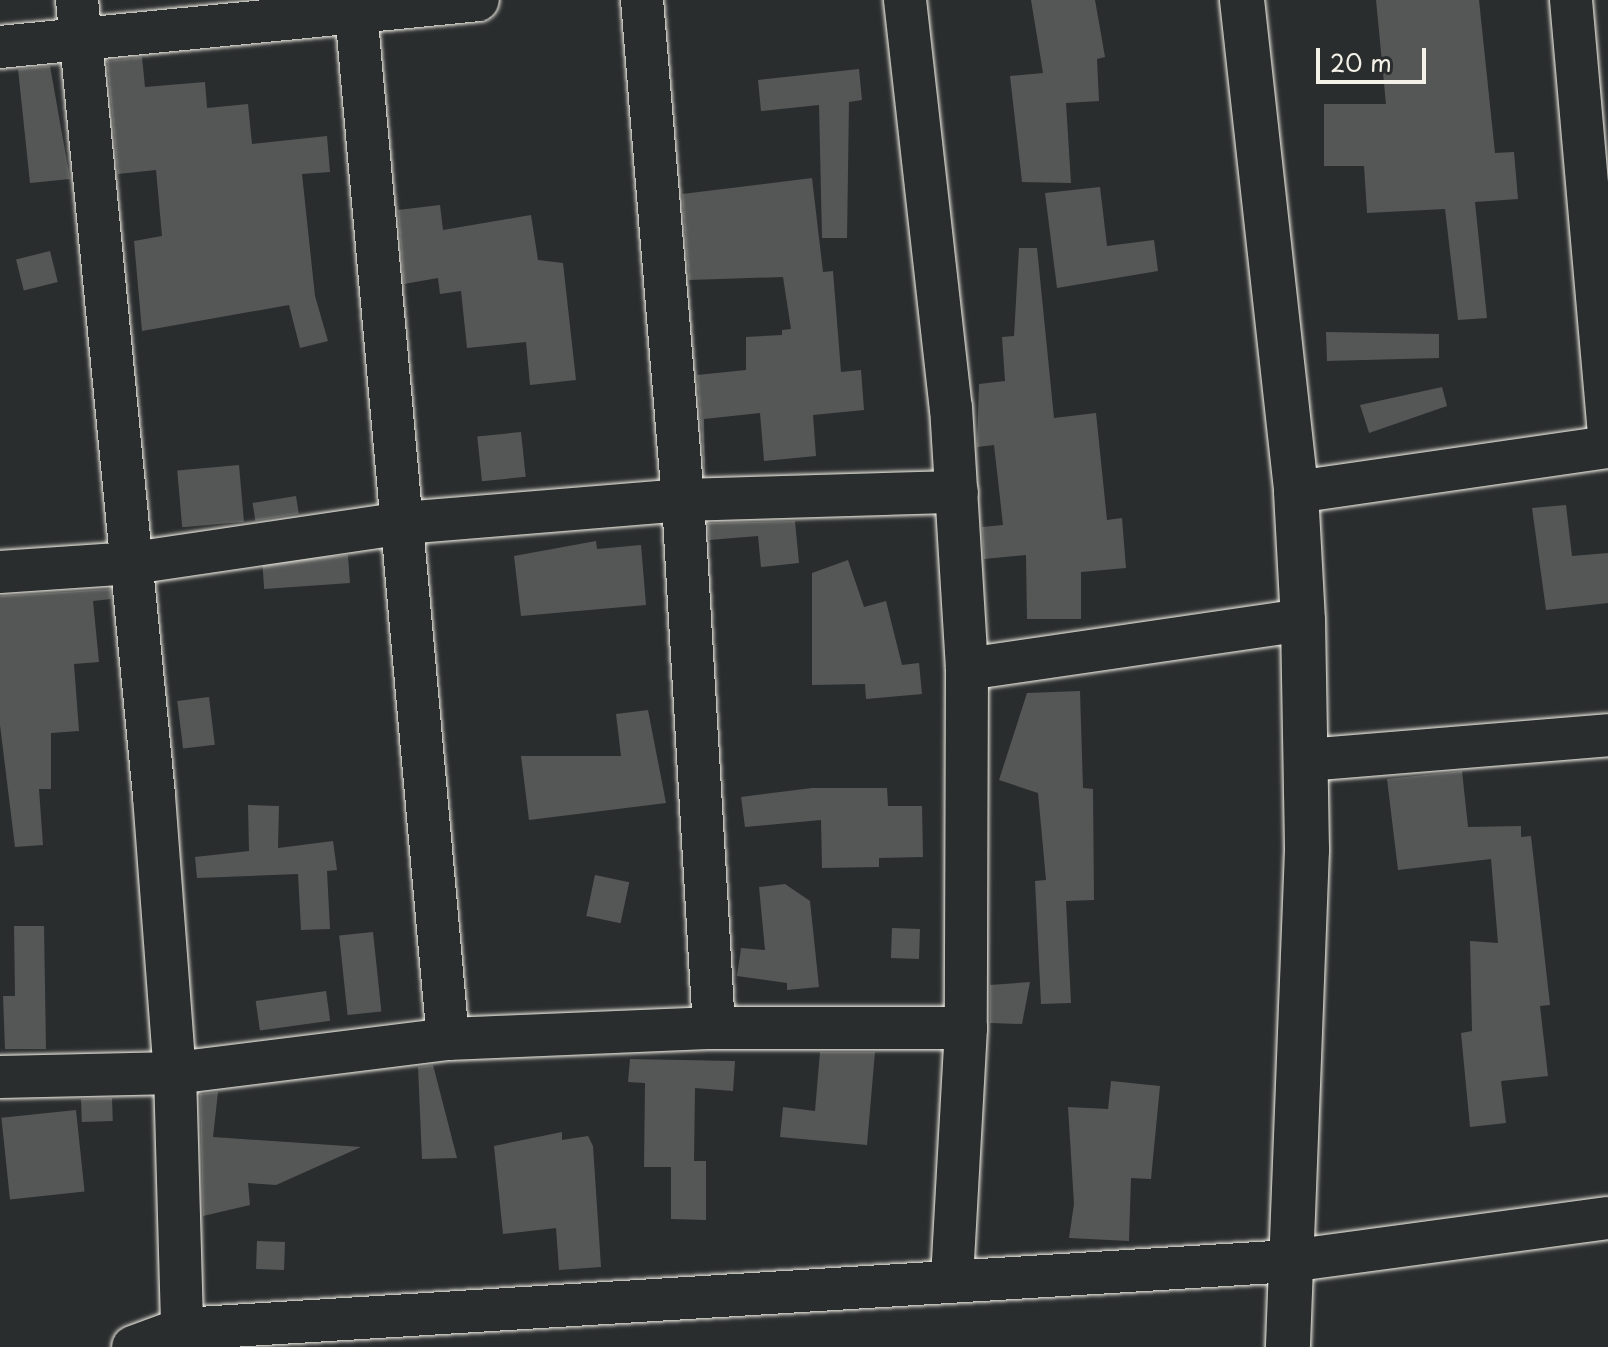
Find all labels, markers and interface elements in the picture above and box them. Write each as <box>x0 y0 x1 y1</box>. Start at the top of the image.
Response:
scale bar <box>1320 32 1430 82</box>
text: 20 m <box>1330 44 1392 80</box>

